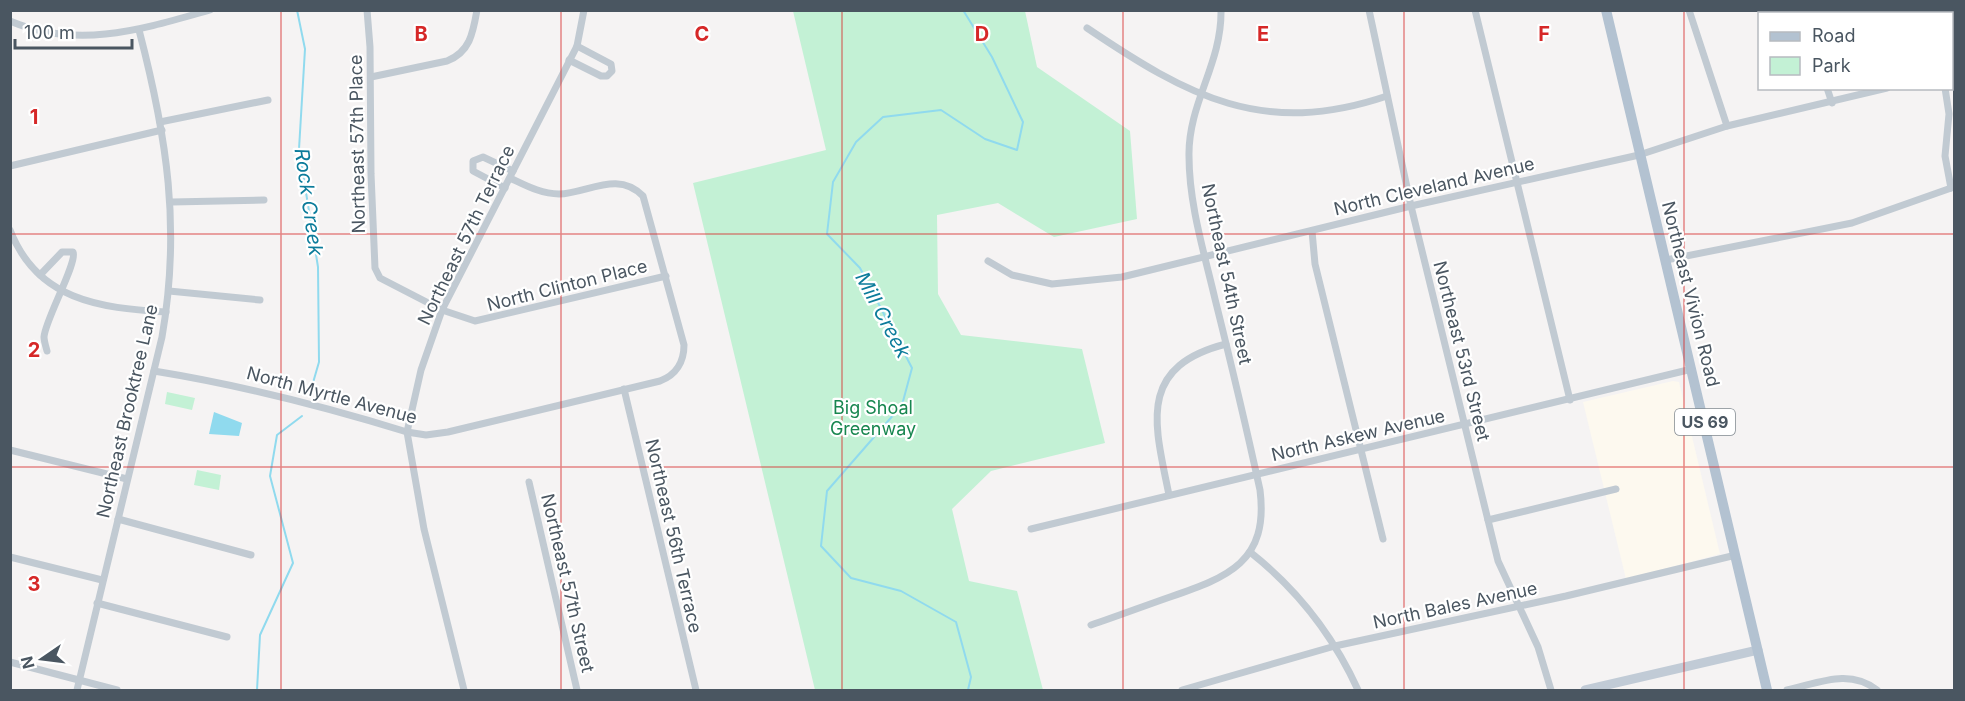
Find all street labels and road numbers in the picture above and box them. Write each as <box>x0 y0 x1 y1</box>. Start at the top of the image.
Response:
street label: Northeast 57th Place <box>345 55 369 233</box>
street label: Northeast 57th Terrace <box>413 142 519 328</box>
street label: North Cleveland Avenue <box>1332 153 1536 219</box>
street label: Northeast 54th Street <box>1198 182 1256 366</box>
street label: Northeast Vivion Road <box>1658 199 1724 389</box>
street label: North Clinton Place <box>485 255 649 315</box>
street label: Northeast 53rd Street <box>1429 259 1495 443</box>
street label: Northeast Brooktree Lane <box>92 302 162 520</box>
street label: North Myrtle Avenue <box>244 362 420 428</box>
street label: North Askew Avenue <box>1269 405 1447 465</box>
road number: US 69 <box>1675 409 1735 435</box>
street label: Northeast 56th Terrace <box>641 437 707 635</box>
street label: Northeast 57th Street <box>537 492 599 674</box>
street label: North Bales Avenue <box>1371 577 1539 633</box>

